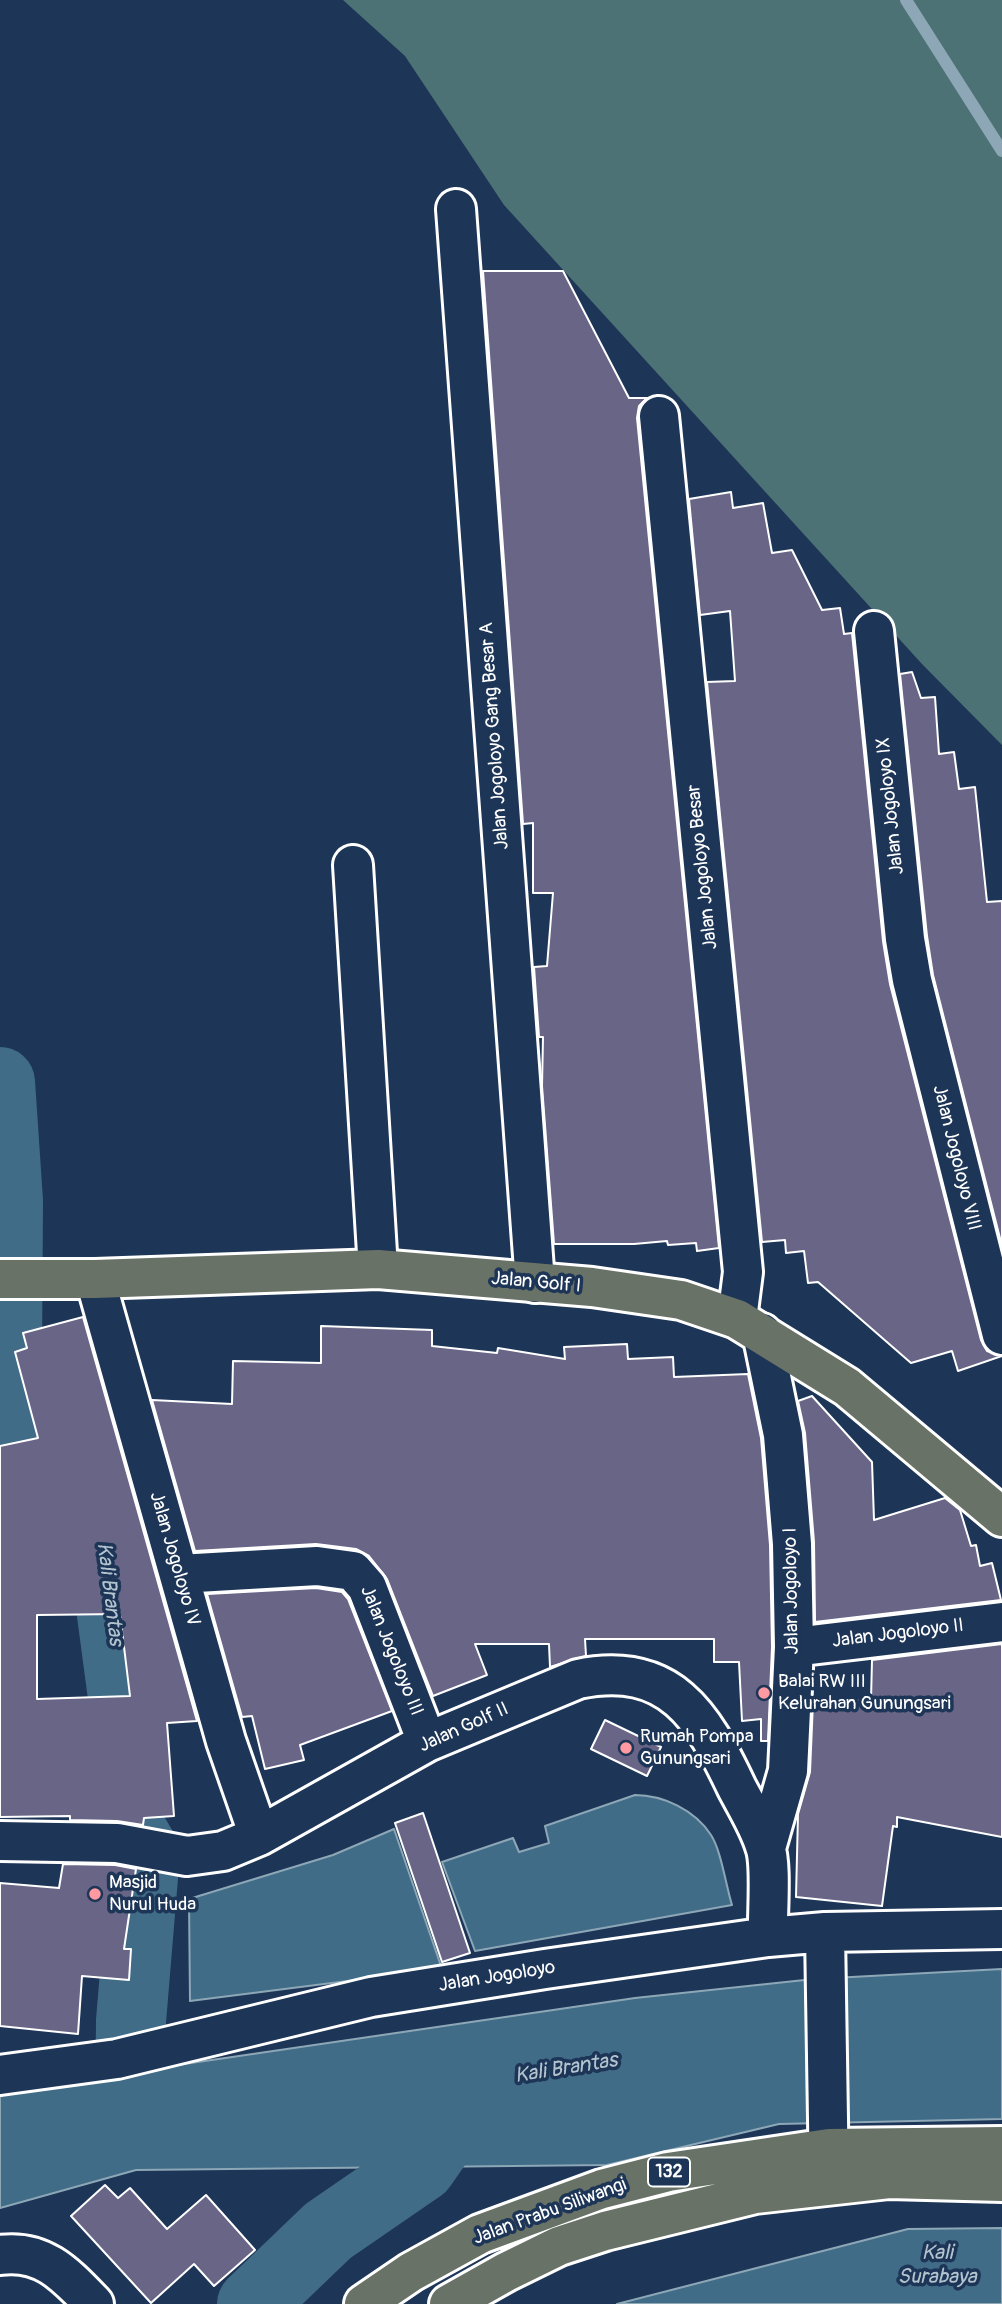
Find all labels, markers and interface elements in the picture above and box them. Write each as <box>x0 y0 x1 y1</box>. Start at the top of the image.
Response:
street label: Jalan Jogoloyo Gang Besar A <box>476 622 514 850</box>
street label: Jalan Jogoloyo IX <box>872 736 910 876</box>
street label: Jalan Jogoloyo Besar <box>683 783 723 951</box>
street label: Jalan Jogoloyo VIII <box>927 1083 985 1233</box>
street label: Jalan Golf I <box>490 1268 582 1298</box>
street label: Jalan Jogoloyo IV <box>144 1489 204 1629</box>
street label: Jalan Jogoloyo I <box>779 1527 805 1655</box>
water label: Kali Brantas <box>90 1541 128 1647</box>
street label: Jalan Jogoloyo III <box>355 1583 427 1719</box>
street label: Jalan Jogoloyo II <box>831 1615 965 1653</box>
place label: Balai RW III Kelurahan Gunungsari <box>778 1671 951 1715</box>
marker: Balai RW III Kelurahan Gunungsari <box>756 1685 772 1701</box>
street label: Jalan Golf II <box>416 1698 512 1758</box>
place label: Rumah Pompa Gunungsari <box>640 1726 754 1770</box>
marker: Rumah Pompa Gunungsari <box>618 1740 634 1756</box>
place label: Masjid Nurul Huda <box>109 1872 196 1916</box>
marker: Masjid Nurul Huda <box>87 1886 103 1902</box>
street label: Jalan Jogoloyo <box>437 1957 557 1997</box>
water label: Kali Brantas <box>513 2048 619 2090</box>
road number: 132 <box>648 2158 690 2186</box>
street label: Jalan Prabu Siliwangi <box>470 2174 630 2250</box>
water label: Kali Surabaya <box>898 2241 976 2291</box>

